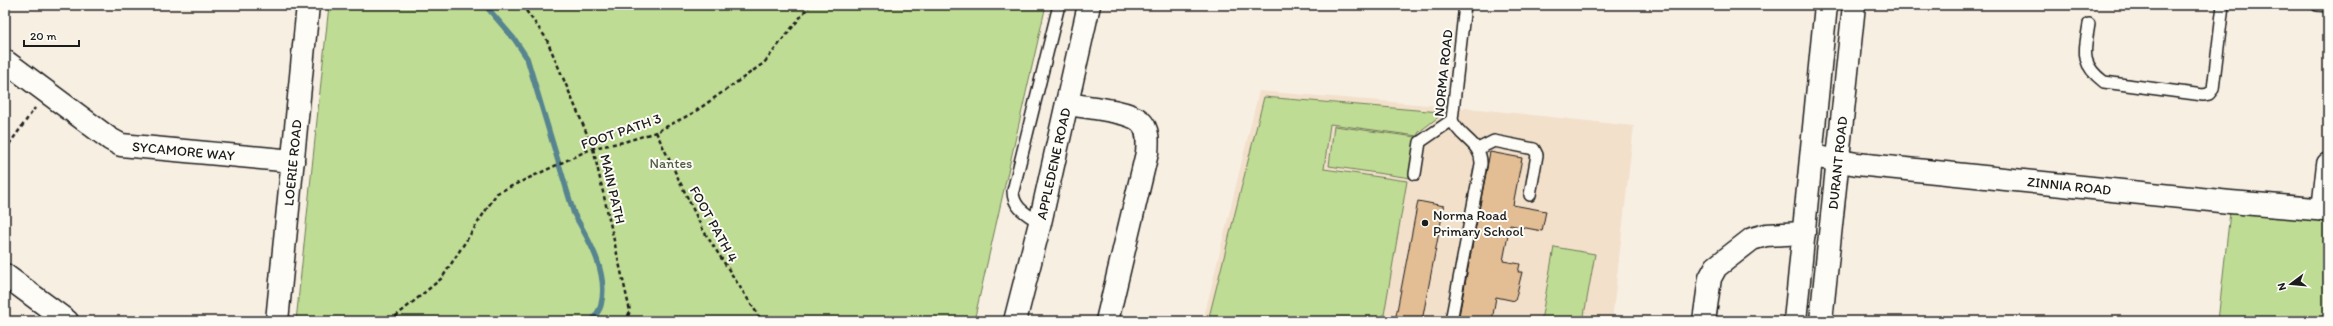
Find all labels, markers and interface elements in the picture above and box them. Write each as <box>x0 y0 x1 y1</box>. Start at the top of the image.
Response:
scale bar <box>24 22 79 48</box>
street label: NORMA ROAD <box>1430 28 1457 118</box>
text: 20 m <box>30 29 57 43</box>
street label: APPLEDENE ROAD <box>1033 106 1075 221</box>
street label: FOOT PATH 3 <box>579 110 664 153</box>
street label: DURANT ROAD <box>1825 115 1851 210</box>
street label: LOERIE ROAD <box>280 119 306 207</box>
street label: SYCAMORE WAY <box>131 138 235 165</box>
street label: MAIN PATH <box>596 153 629 226</box>
park label: Nantes <box>650 155 692 172</box>
street label: ZINNIA ROAD <box>2026 173 2112 199</box>
street label: FOOT PATH 4 <box>686 183 742 266</box>
place label: Norma Road Primary School <box>1433 207 1524 240</box>
marker: Norma Road Primary School <box>1420 218 1430 228</box>
north arrow <box>2271 264 2311 304</box>
text: N <box>2275 281 2289 292</box>

